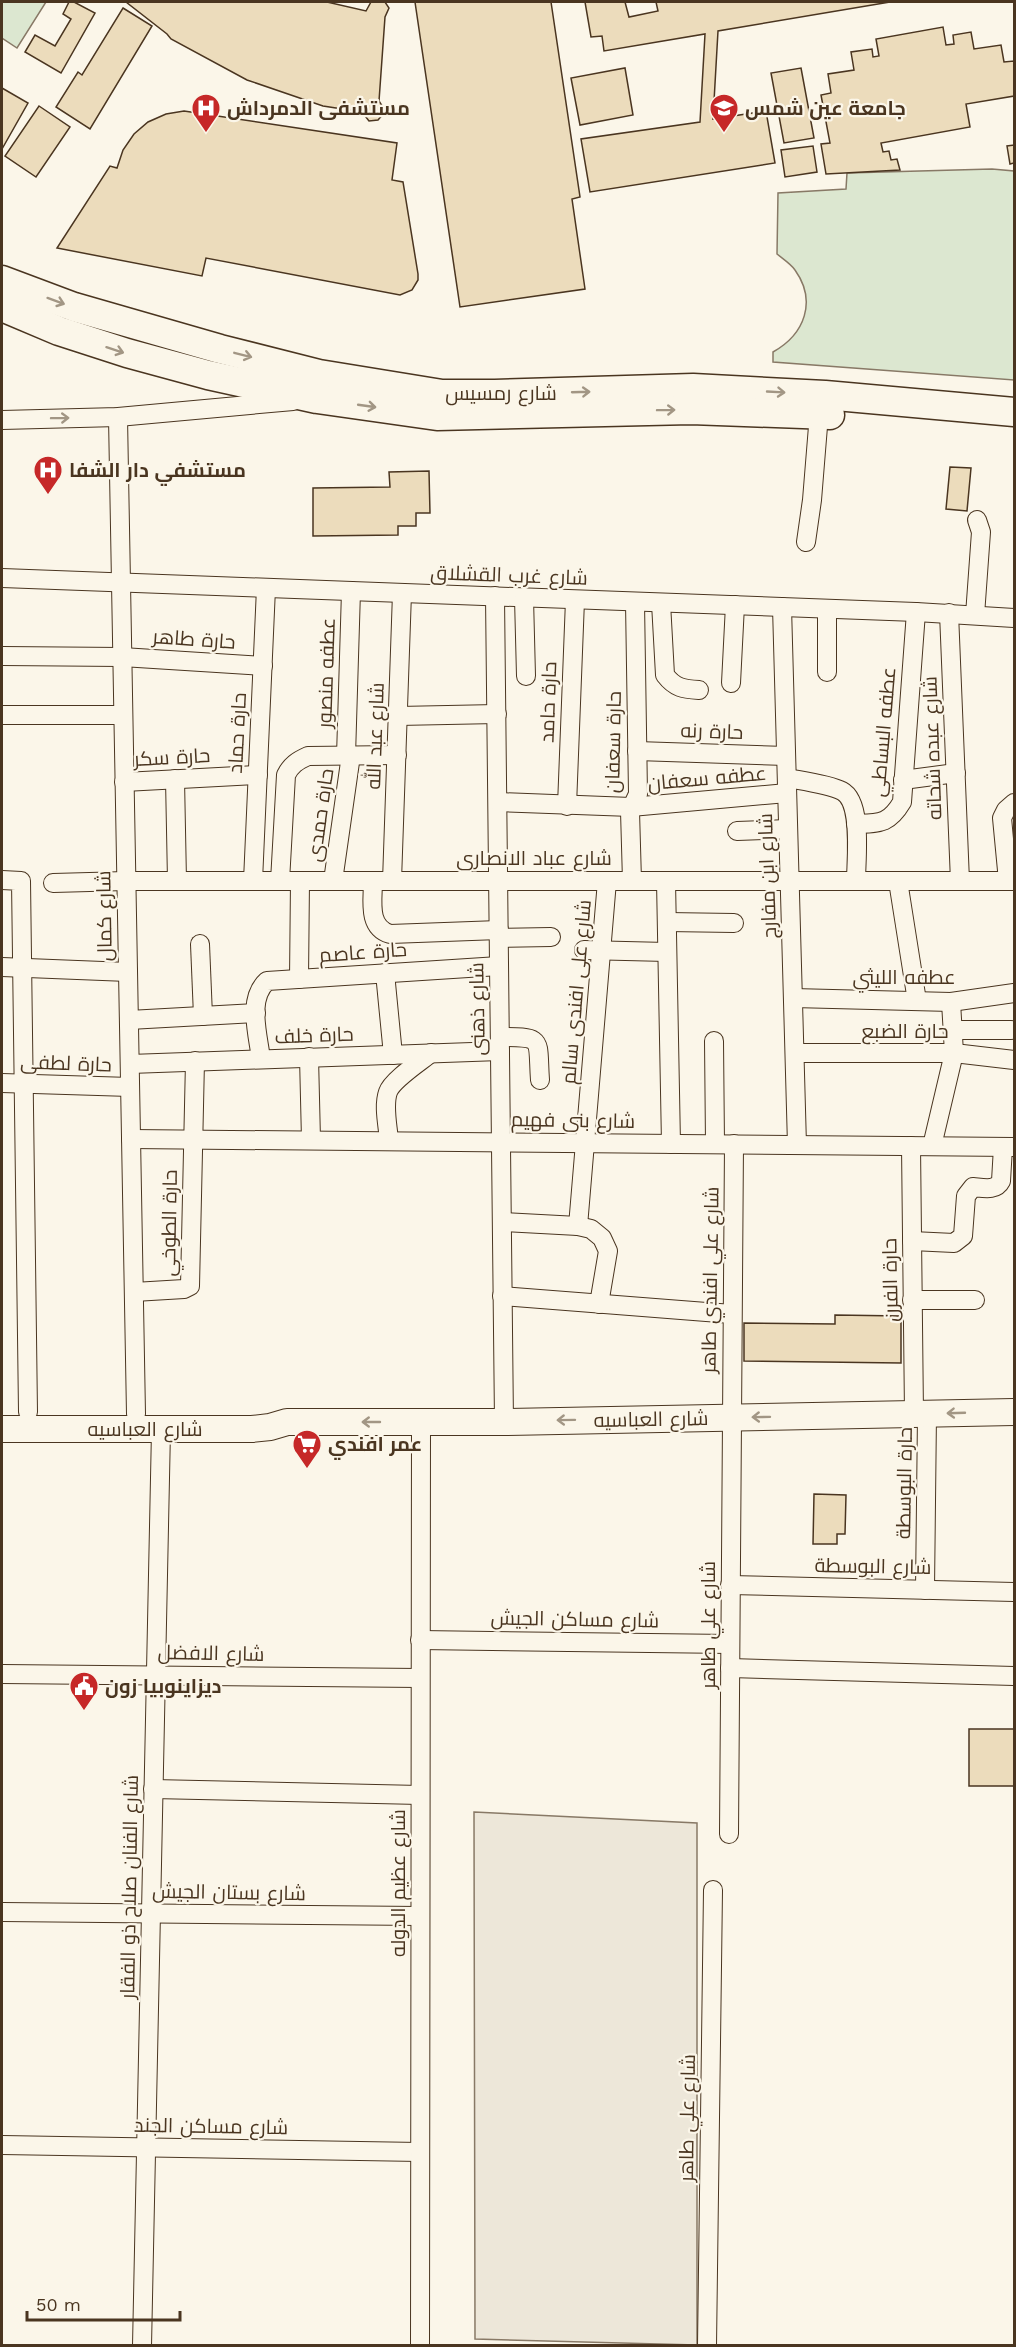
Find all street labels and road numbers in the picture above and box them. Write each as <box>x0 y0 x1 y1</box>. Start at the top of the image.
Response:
street label: شارع رمسيس <box>445 381 557 407</box>
street label: شارع غرب القشلاق <box>430 560 588 592</box>
street label: عطفه منصور <box>312 617 340 730</box>
street label: حارة طاهر <box>151 624 236 654</box>
street label: حارة حامد <box>535 661 561 743</box>
street label: عطفه البساطي <box>865 666 905 798</box>
street label: شارع عبده شحاته <box>917 676 949 820</box>
street label: شارع عبد الله <box>360 682 391 790</box>
street label: حارة سعفان <box>600 691 627 793</box>
street label: حارة حماد <box>223 692 251 774</box>
street label: حارة رنه <box>680 718 744 744</box>
street label: حارة سكر <box>132 743 211 771</box>
street label: عطفه سعفان <box>647 761 768 796</box>
street label: حارة حمدى <box>302 767 339 863</box>
street label: شارع ابن مفارج <box>753 813 783 939</box>
street label: شارع عباد الانصارى <box>456 846 612 872</box>
street label: شارع كمال <box>91 870 119 962</box>
street label: شارع على افندى سالم <box>556 899 598 1085</box>
street label: حارة عاصم <box>318 937 408 969</box>
street label: شارع ذهنى <box>464 962 492 1056</box>
street label: عطفه الليثي <box>852 965 956 993</box>
street label: حارة الضبع <box>861 1019 949 1045</box>
street label: حارة خلف <box>274 1022 354 1048</box>
street label: حارة لطفى <box>20 1049 112 1078</box>
street label: شارع بنى فهيم <box>511 1107 635 1135</box>
street label: حارة الطوخي <box>156 1169 186 1277</box>
street label: شارع علي افندي طاهر <box>696 1186 728 1375</box>
street label: حارة الفرن <box>877 1238 904 1322</box>
street label: شارع العباسيه <box>593 1406 709 1434</box>
street label: شارع العباسيه <box>88 1417 202 1443</box>
street label: حارة البوسطة <box>891 1427 917 1539</box>
street label: شارع البوسطة <box>814 1553 932 1581</box>
street label: شارع علي طاهر <box>696 1561 724 1690</box>
street label: شارع مساكن الجيش <box>490 1606 659 1634</box>
street label: شارع الافضل <box>157 1640 265 1668</box>
street label: شارع الفنان صلاح ذو الفقار <box>115 1775 145 2000</box>
street label: شارع عظيم الدوله <box>386 1809 412 1957</box>
street label: شارع بستان الجيش <box>152 1879 306 1907</box>
street label: شارع علي طاهر <box>674 2054 704 2183</box>
street label: شارع مساكن الجند <box>134 2113 288 2141</box>

